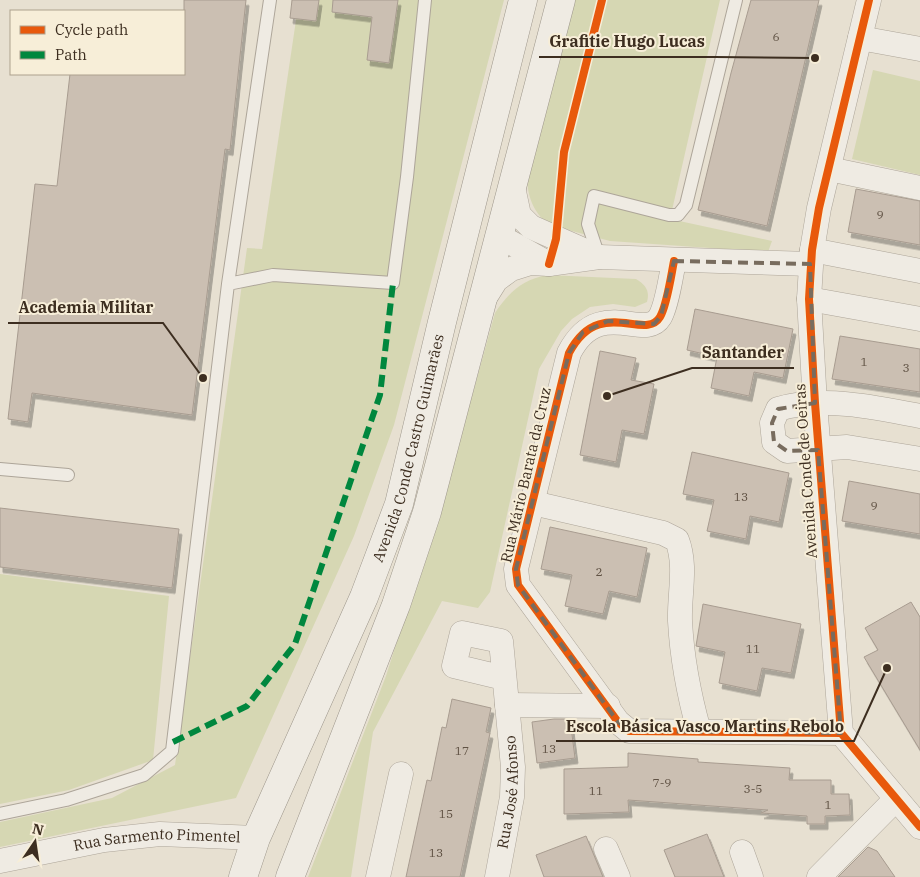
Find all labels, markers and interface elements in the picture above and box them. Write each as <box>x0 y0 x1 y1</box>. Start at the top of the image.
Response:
legend <box>10 10 185 75</box>
text: Cycle path <box>55 20 128 39</box>
callout: Grafitie Hugo Lucas <box>539 26 715 57</box>
house number: 6 <box>772 29 780 44</box>
text: Grafitie Hugo Lucas <box>549 31 705 51</box>
text: Path <box>55 45 87 64</box>
house number: 9 <box>876 207 884 222</box>
callout: Academia Militar <box>8 292 163 323</box>
text: Academia Militar <box>19 297 153 317</box>
street label: Avenida Conde Castro Guimarães <box>368 332 448 565</box>
callout: Santander <box>692 337 794 368</box>
text: Santander <box>702 342 784 362</box>
house number: 1 <box>860 354 868 369</box>
house number: 3 <box>902 360 910 375</box>
street label: Avenida Conde de Oeiras <box>790 383 821 559</box>
street label: Rua Mário Barata da Cruz <box>496 385 555 565</box>
house number: 13 <box>734 489 748 504</box>
house number: 9 <box>870 498 878 513</box>
house number: 2 <box>595 564 603 579</box>
house number: 11 <box>746 641 760 656</box>
callout: Escola Básica Vasco Martins Rebolo <box>556 710 854 741</box>
text: Escola Básica Vasco Martins Rebolo <box>566 716 844 736</box>
street label: Rua José Afonso <box>492 735 522 850</box>
house number: 13 <box>542 741 556 756</box>
house number: 17 <box>455 743 469 758</box>
house number: 7-9 <box>652 775 672 790</box>
house number: 3-5 <box>743 781 763 796</box>
house number: 11 <box>589 783 603 798</box>
house number: 1 <box>824 797 832 812</box>
house number: 15 <box>439 806 453 821</box>
north arrow <box>10 817 60 867</box>
text: N <box>31 819 45 839</box>
street label: Rua Sarmento Pimentel <box>72 824 241 855</box>
house number: 13 <box>429 845 443 860</box>

